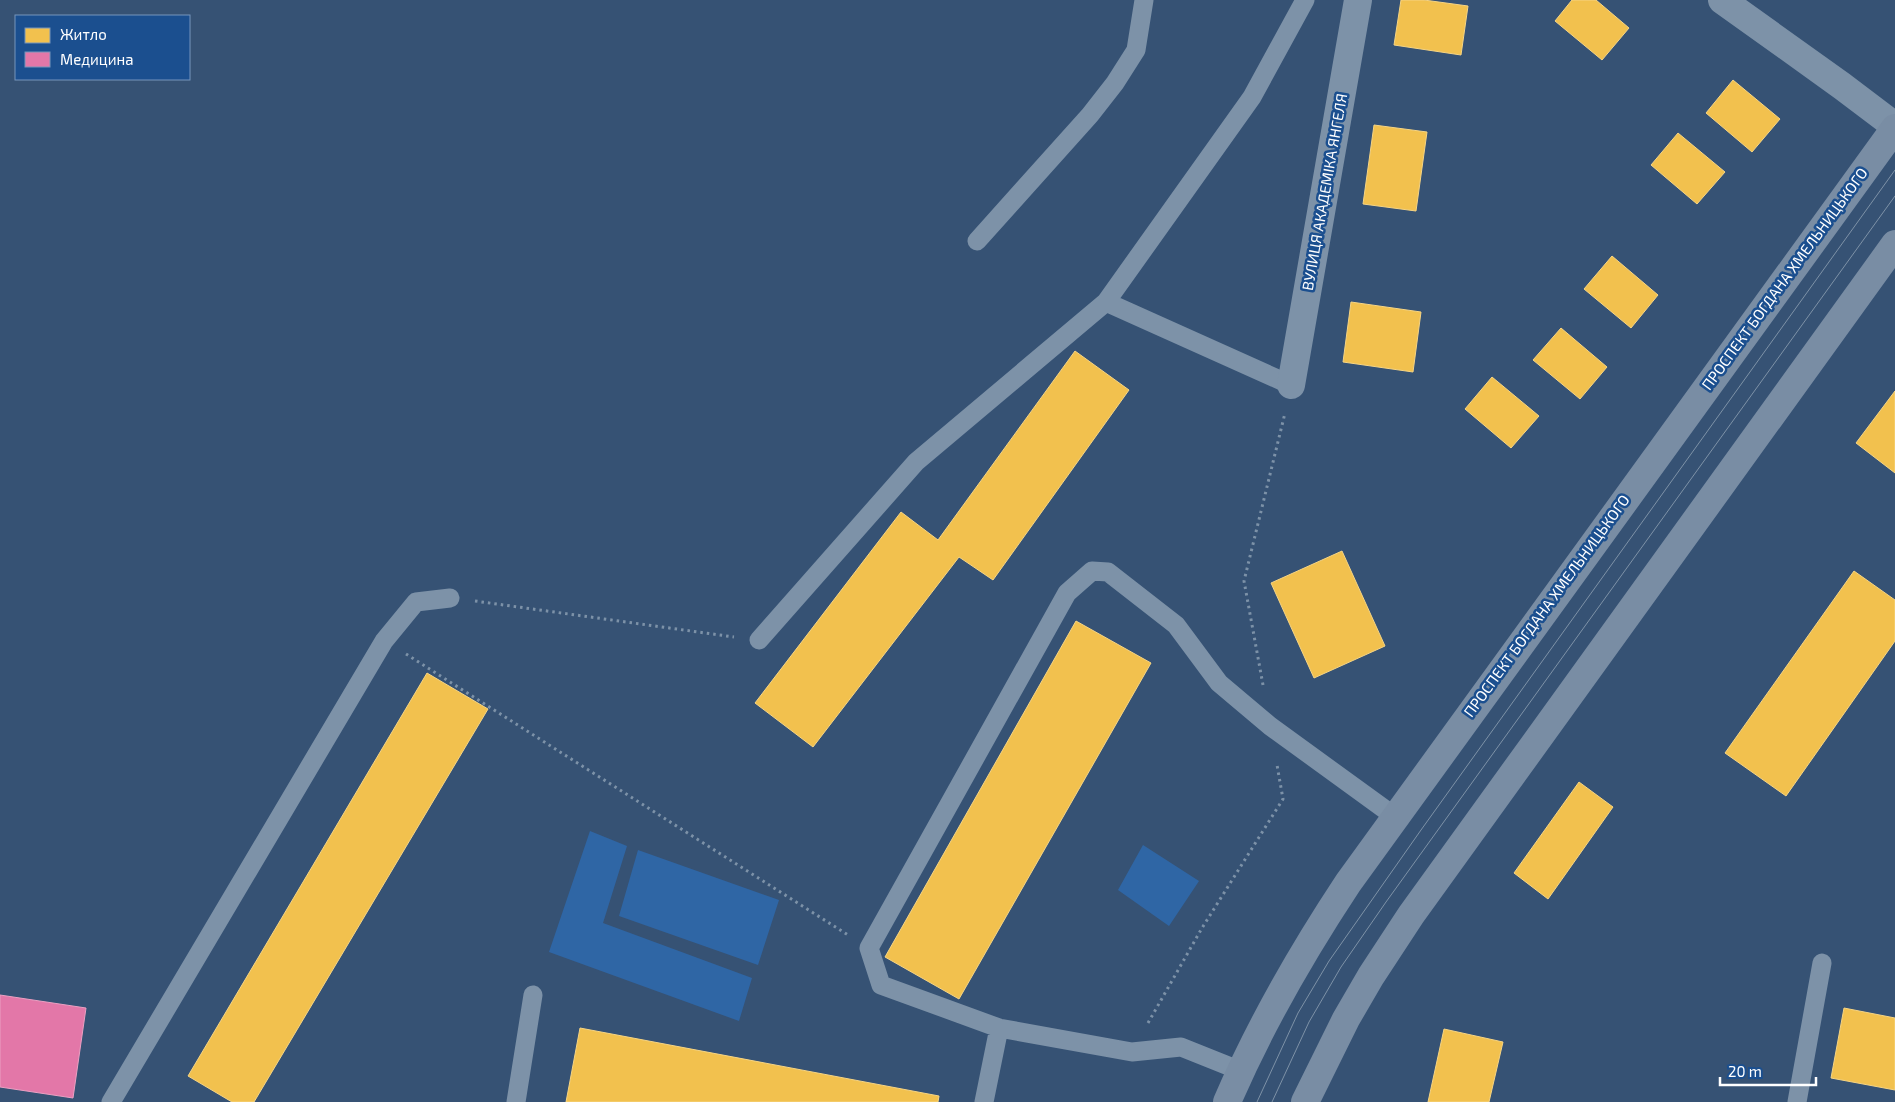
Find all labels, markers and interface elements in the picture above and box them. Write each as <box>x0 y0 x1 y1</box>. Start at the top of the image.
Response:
legend <box>15 15 190 80</box>
text: Житло <box>60 25 107 43</box>
text: Медицина <box>60 50 133 68</box>
street label: ВУЛИЦЯ АКАДЕМІКА ЯНГЕЛЯ <box>1298 92 1350 292</box>
street label: ПРОСПЕКТ БОГДАНА ХМЕЛЬНИЦЬКОГО <box>1697 164 1871 393</box>
street label: ПРОСПЕКТ БОГДАНА ХМЕЛЬНИЦЬКОГО <box>1459 491 1633 720</box>
scale bar <box>1720 1054 1816 1086</box>
text: 20 m <box>1728 1062 1762 1080</box>

